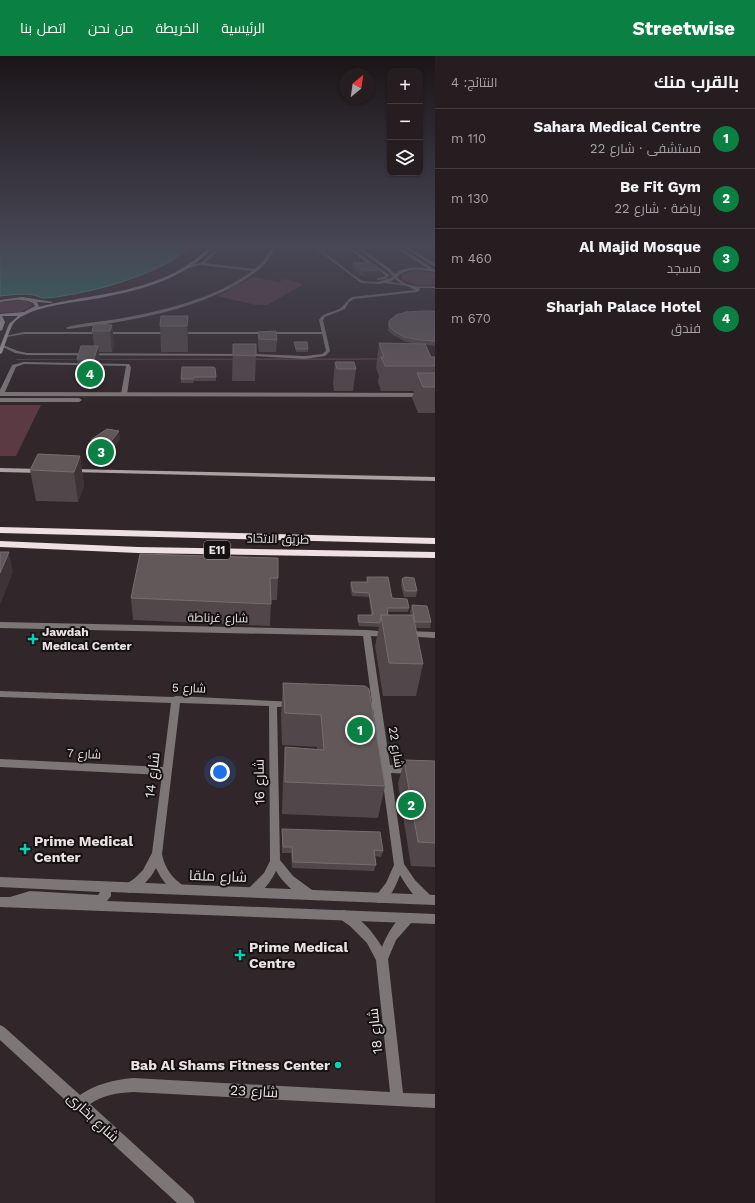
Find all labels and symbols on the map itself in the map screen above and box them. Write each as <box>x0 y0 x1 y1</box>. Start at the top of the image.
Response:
north arrow <box>339 68 375 104</box>
pin: 4 <box>77 359 103 389</box>
pin: 3 <box>88 437 114 467</box>
street label: طريق الاتحاد <box>247 531 309 547</box>
road number: E11 <box>204 541 230 559</box>
street label: شارع غرناطة <box>188 610 249 627</box>
place label: Jawdah Medical Center <box>42 625 133 653</box>
marker: Jawdah Medical Center <box>27 633 39 645</box>
street label: شارع 5 <box>172 680 206 697</box>
pin: 1 <box>347 715 373 745</box>
street label: شارع 22 <box>385 725 406 769</box>
street label: شارع 7 <box>67 746 101 763</box>
street label: شارع 14 <box>141 751 164 799</box>
street label: شارع 16 <box>251 759 268 805</box>
your location <box>210 762 230 782</box>
pin: 2 <box>398 790 424 820</box>
place label: Prime Medical Center <box>34 833 133 865</box>
marker: Prime Medical Center <box>19 843 31 855</box>
street label: شارع ملقا <box>189 867 247 886</box>
place label: Prime Medical Centre <box>249 939 348 971</box>
marker: Prime Medical Centre <box>234 949 246 961</box>
street label: شارع 18 <box>365 1007 386 1055</box>
place label: Bab Al Shams Fitness Center <box>131 1057 330 1073</box>
marker: Bab Al Shams Fitness Center <box>333 1060 343 1070</box>
street label: شارع 23 <box>229 1082 279 1101</box>
street label: شارع بخارى <box>63 1089 122 1146</box>

